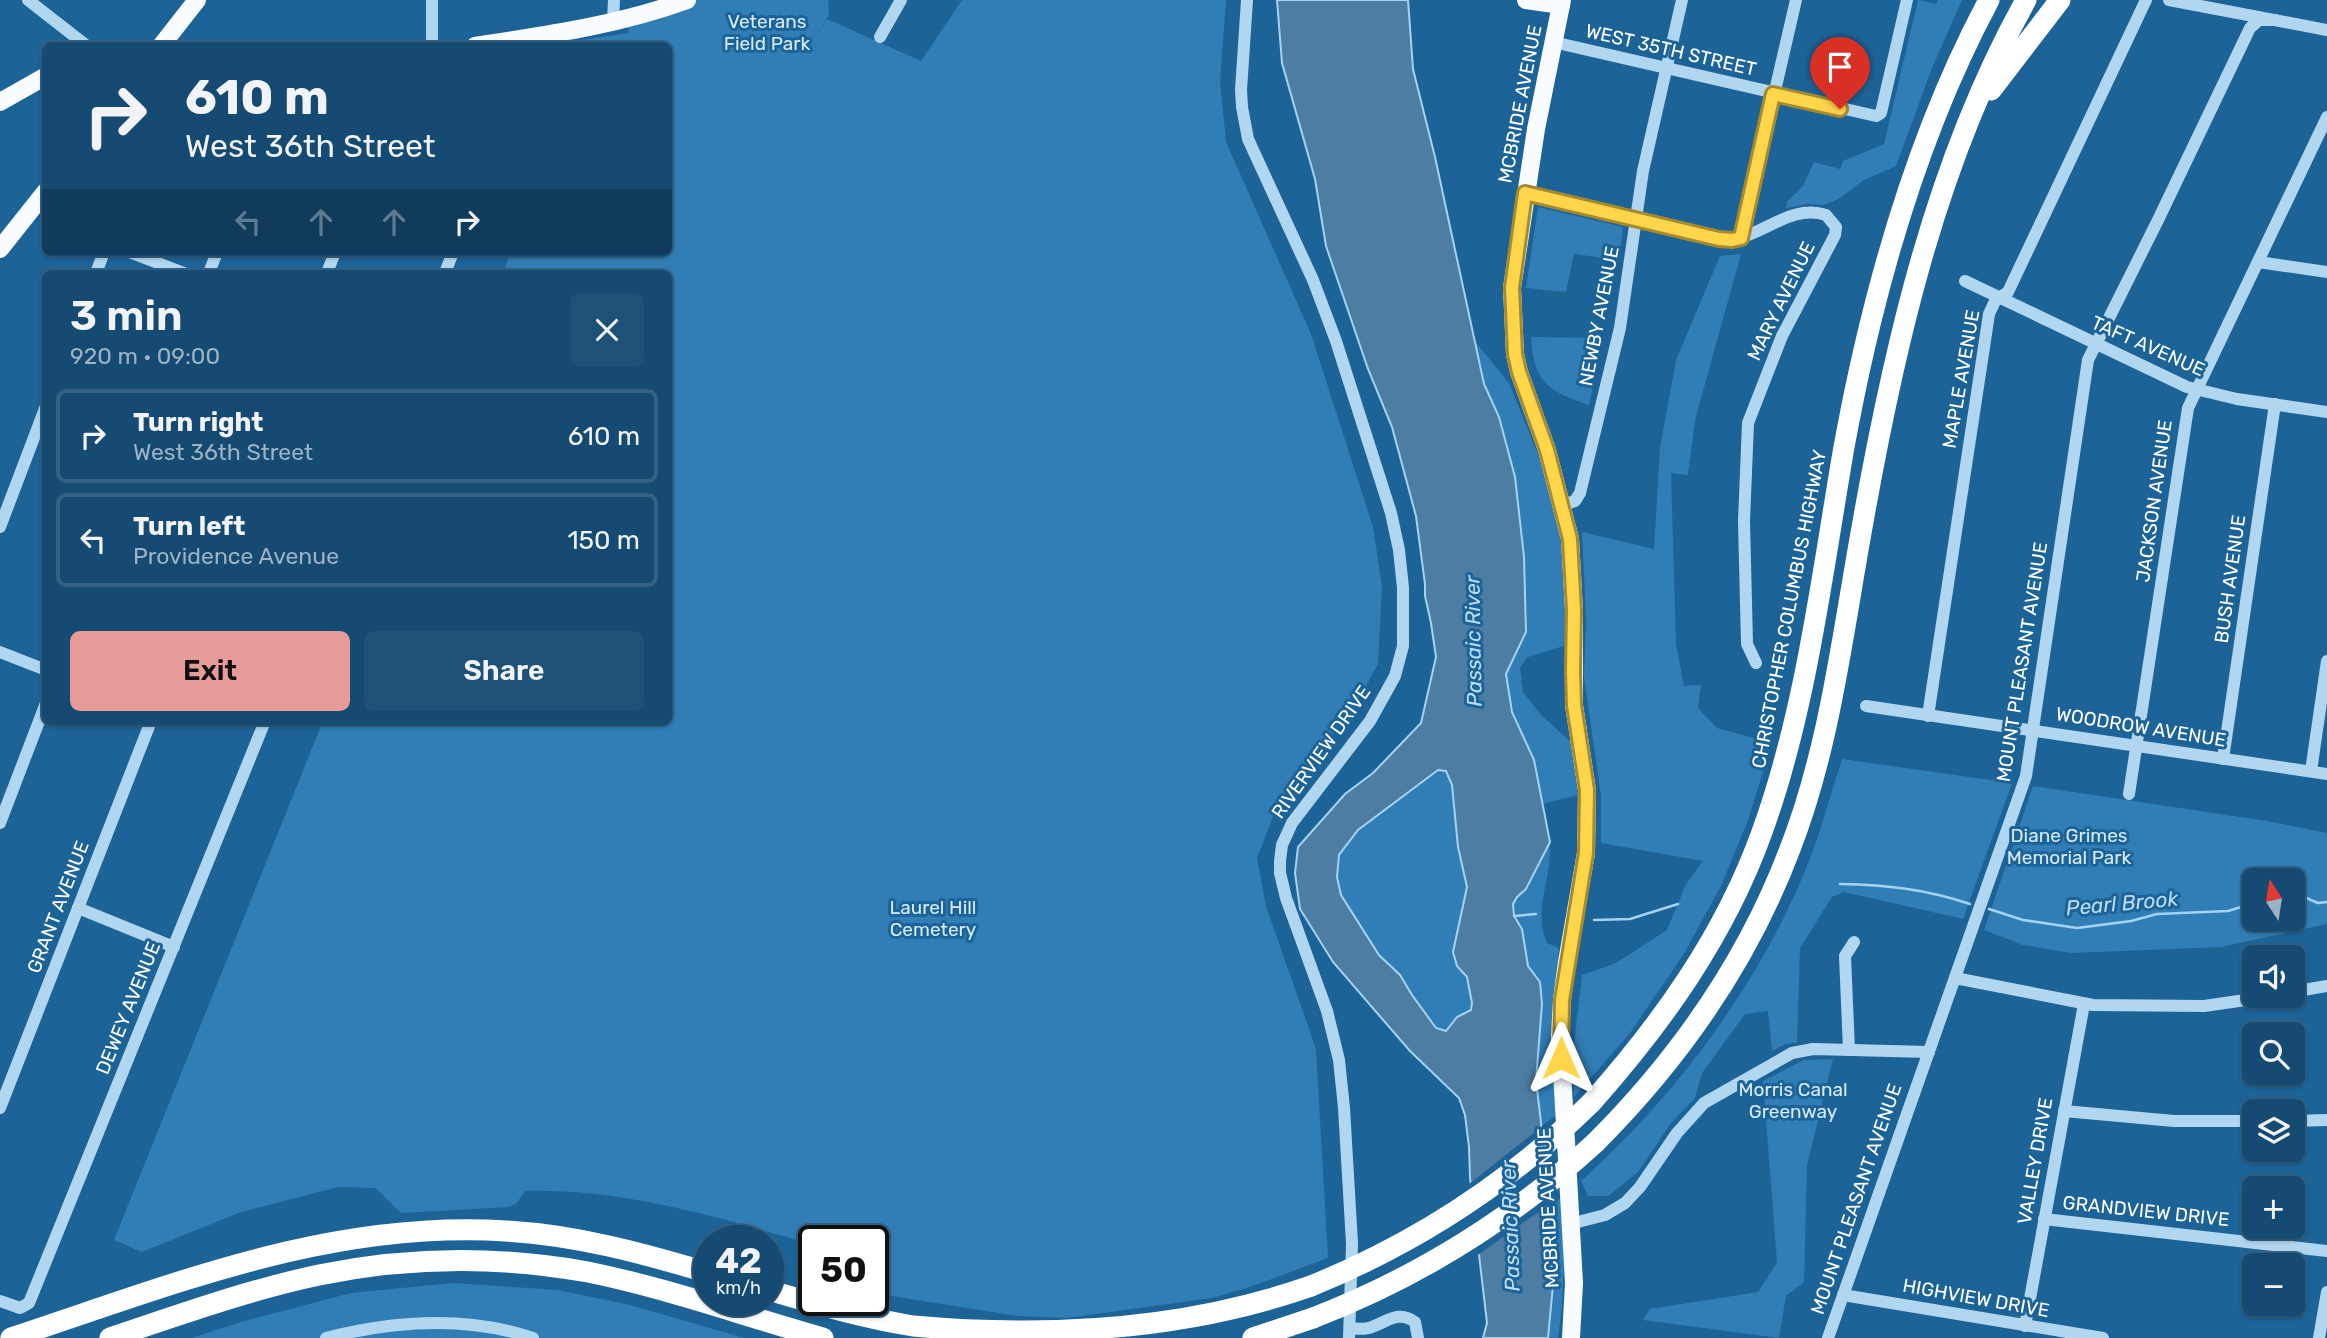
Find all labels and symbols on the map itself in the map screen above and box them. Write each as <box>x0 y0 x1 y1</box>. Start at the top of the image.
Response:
park label: Veterans Field Park <box>724 10 810 55</box>
street label: WEST 35TH STREET <box>1583 19 1759 81</box>
street label: MCBRIDE AVENUE <box>1493 23 1547 185</box>
pin <box>1810 37 1870 109</box>
street label: MARY AVENUE <box>1742 238 1820 364</box>
street label: NEWBY AVENUE <box>1574 244 1624 388</box>
street label: MAPLE AVENUE <box>1938 308 1984 450</box>
street label: TAFT AVENUE <box>2088 311 2208 381</box>
street label: JACKSON AVENUE <box>2131 418 2177 584</box>
street label: CHRISTOPHER COLUMBUS HIGHWAY <box>1747 448 1831 770</box>
street label: BUSH AVENUE <box>2210 513 2250 645</box>
street label: MOUNT PLEASANT AVENUE <box>1992 540 2052 784</box>
water label: Passaic River <box>1459 574 1487 707</box>
street label: RIVERVIEW DRIVE <box>1267 681 1375 823</box>
street label: WOODROW AVENUE <box>2054 702 2228 752</box>
park label: Diane Grimes Memorial Park <box>2007 824 2132 869</box>
street label: GRANT AVENUE <box>22 838 94 976</box>
north arrow <box>2242 868 2305 931</box>
water label: Pearl Brook <box>2065 886 2180 920</box>
park label: Laurel Hill Cemetery <box>890 896 976 941</box>
street label: DEWEY AVENUE <box>91 938 165 1078</box>
position arrow <box>1524 1021 1598 1095</box>
park label: Morris Canal Greenway <box>1738 1078 1848 1123</box>
street label: MOUNT PLEASANT AVENUE <box>1806 1081 1906 1317</box>
street label: VALLEY DRIVE <box>2013 1096 2057 1226</box>
street label: MCBRIDE AVENUE <box>1532 1127 1564 1289</box>
water label: Passaic River <box>1495 1159 1525 1292</box>
street label: GRANDVIEW DRIVE <box>2062 1191 2230 1231</box>
speed limit sign: 50 <box>798 1225 889 1316</box>
street label: HIGHVIEW DRIVE <box>1901 1274 2051 1322</box>

